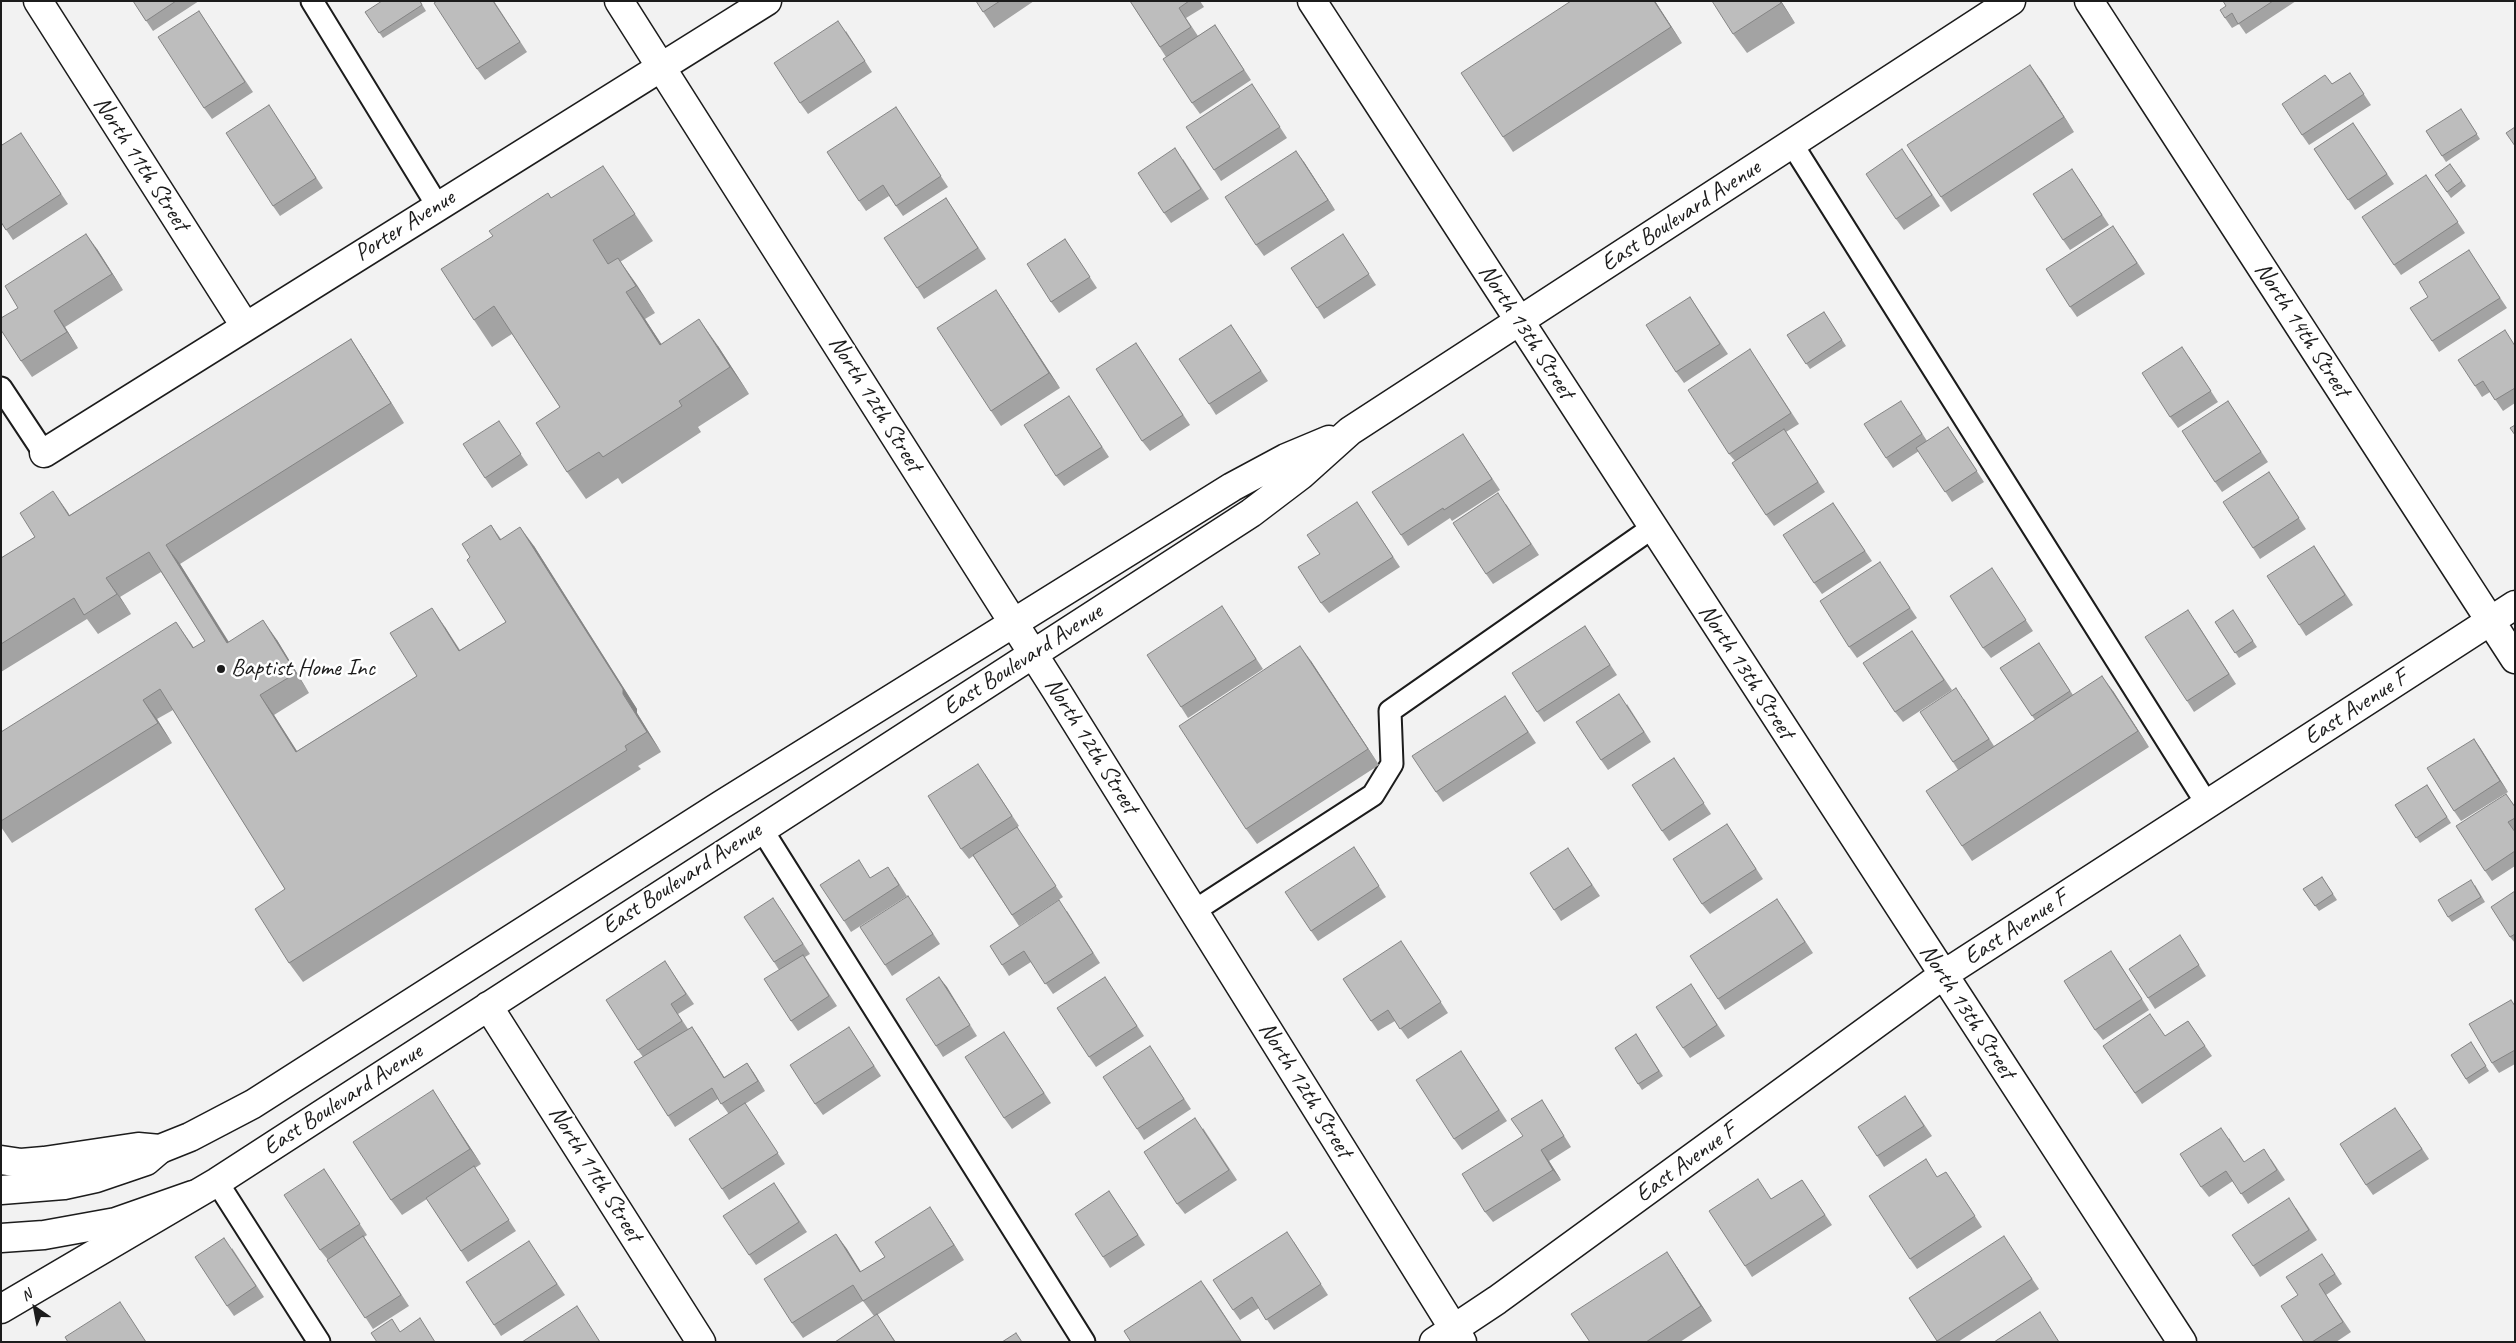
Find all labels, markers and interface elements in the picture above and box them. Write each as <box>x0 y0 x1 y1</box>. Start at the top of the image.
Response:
street label: North 11th Street <box>87 91 195 237</box>
street label: East Boulevard Avenue <box>1596 154 1766 278</box>
street label: Porter Avenue <box>350 184 460 268</box>
street label: North 14th Street <box>2248 257 2356 403</box>
street label: North 13th Street <box>1472 259 1580 405</box>
street label: North 12th Street <box>822 331 928 477</box>
street label: East Boulevard Avenue <box>938 598 1108 722</box>
street label: North 13th Street <box>1692 599 1800 745</box>
place label: Baptist Home Inc <box>231 655 375 683</box>
marker: Baptist Home Inc <box>215 663 227 675</box>
street label: East Avenue F <box>2299 664 2413 752</box>
street label: North 12th Street <box>1038 673 1144 819</box>
street label: East Boulevard Avenue <box>597 817 767 941</box>
street label: East Avenue F <box>1959 884 2073 972</box>
street label: North 13th Street <box>1913 939 2021 1085</box>
street label: North 12th Street <box>1252 1017 1358 1163</box>
street label: East Boulevard Avenue <box>258 1038 428 1162</box>
street label: North 11th Street <box>542 1101 648 1247</box>
street label: East Avenue F <box>1630 1117 1742 1209</box>
north arrow <box>10 1283 60 1333</box>
text: N <box>18 1286 35 1304</box>

